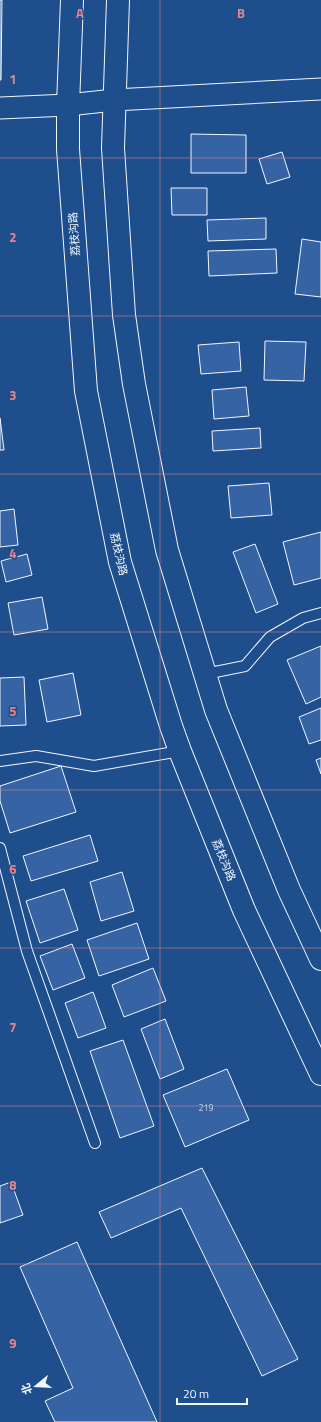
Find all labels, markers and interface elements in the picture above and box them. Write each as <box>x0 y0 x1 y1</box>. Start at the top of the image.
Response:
text: A <box>76 3 84 23</box>
text: B <box>237 3 245 23</box>
text: 1 <box>9 69 17 89</box>
street label: 荔枝沟路 <box>64 211 84 257</box>
text: 2 <box>9 227 17 247</box>
text: 3 <box>9 385 17 405</box>
street label: 荔枝沟路 <box>106 531 132 577</box>
text: 4 <box>9 543 17 563</box>
text: 5 <box>9 701 17 721</box>
street label: 荔枝沟路 <box>208 837 240 883</box>
text: 6 <box>9 859 17 879</box>
text: 7 <box>9 1017 17 1037</box>
house number: 219 <box>198 1101 214 1114</box>
text: 8 <box>9 1175 17 1195</box>
text: 9 <box>9 1333 17 1353</box>
north arrow <box>16 1366 56 1406</box>
scale bar <box>177 1380 247 1406</box>
text: 北 <box>17 1381 36 1397</box>
text: 20 m <box>183 1384 209 1403</box>

